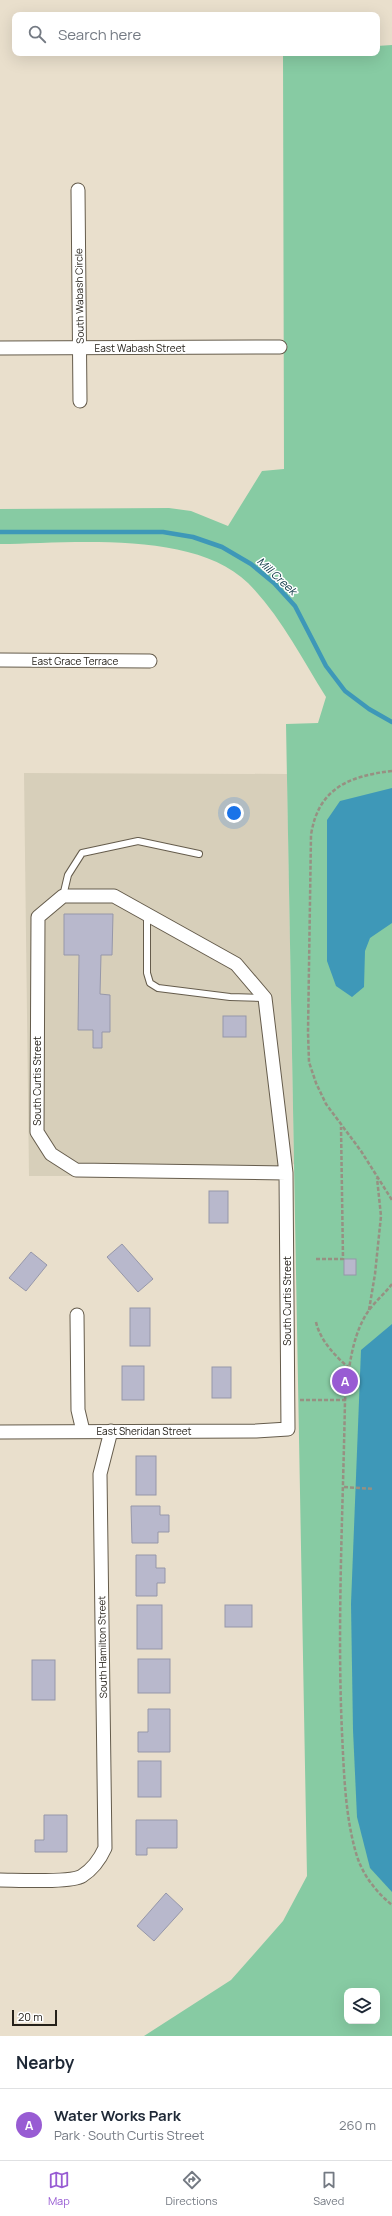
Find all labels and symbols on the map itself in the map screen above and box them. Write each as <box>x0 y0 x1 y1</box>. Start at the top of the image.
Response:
street label: South Wabash Circle <box>71 248 87 344</box>
street label: East Wabash Street <box>94 341 186 355</box>
water label: Mill Creek <box>254 553 302 599</box>
street label: East Grace Terrace <box>32 654 118 668</box>
your location <box>224 803 244 823</box>
street label: South Curtis Street <box>30 1036 44 1126</box>
street label: South Curtis Street <box>280 1256 294 1346</box>
pin: A <box>332 1366 358 1396</box>
street label: East Sheridan Street <box>96 1424 192 1438</box>
street label: South Hamilton Street <box>94 1596 110 1698</box>
scale bar <box>12 2008 57 2027</box>

